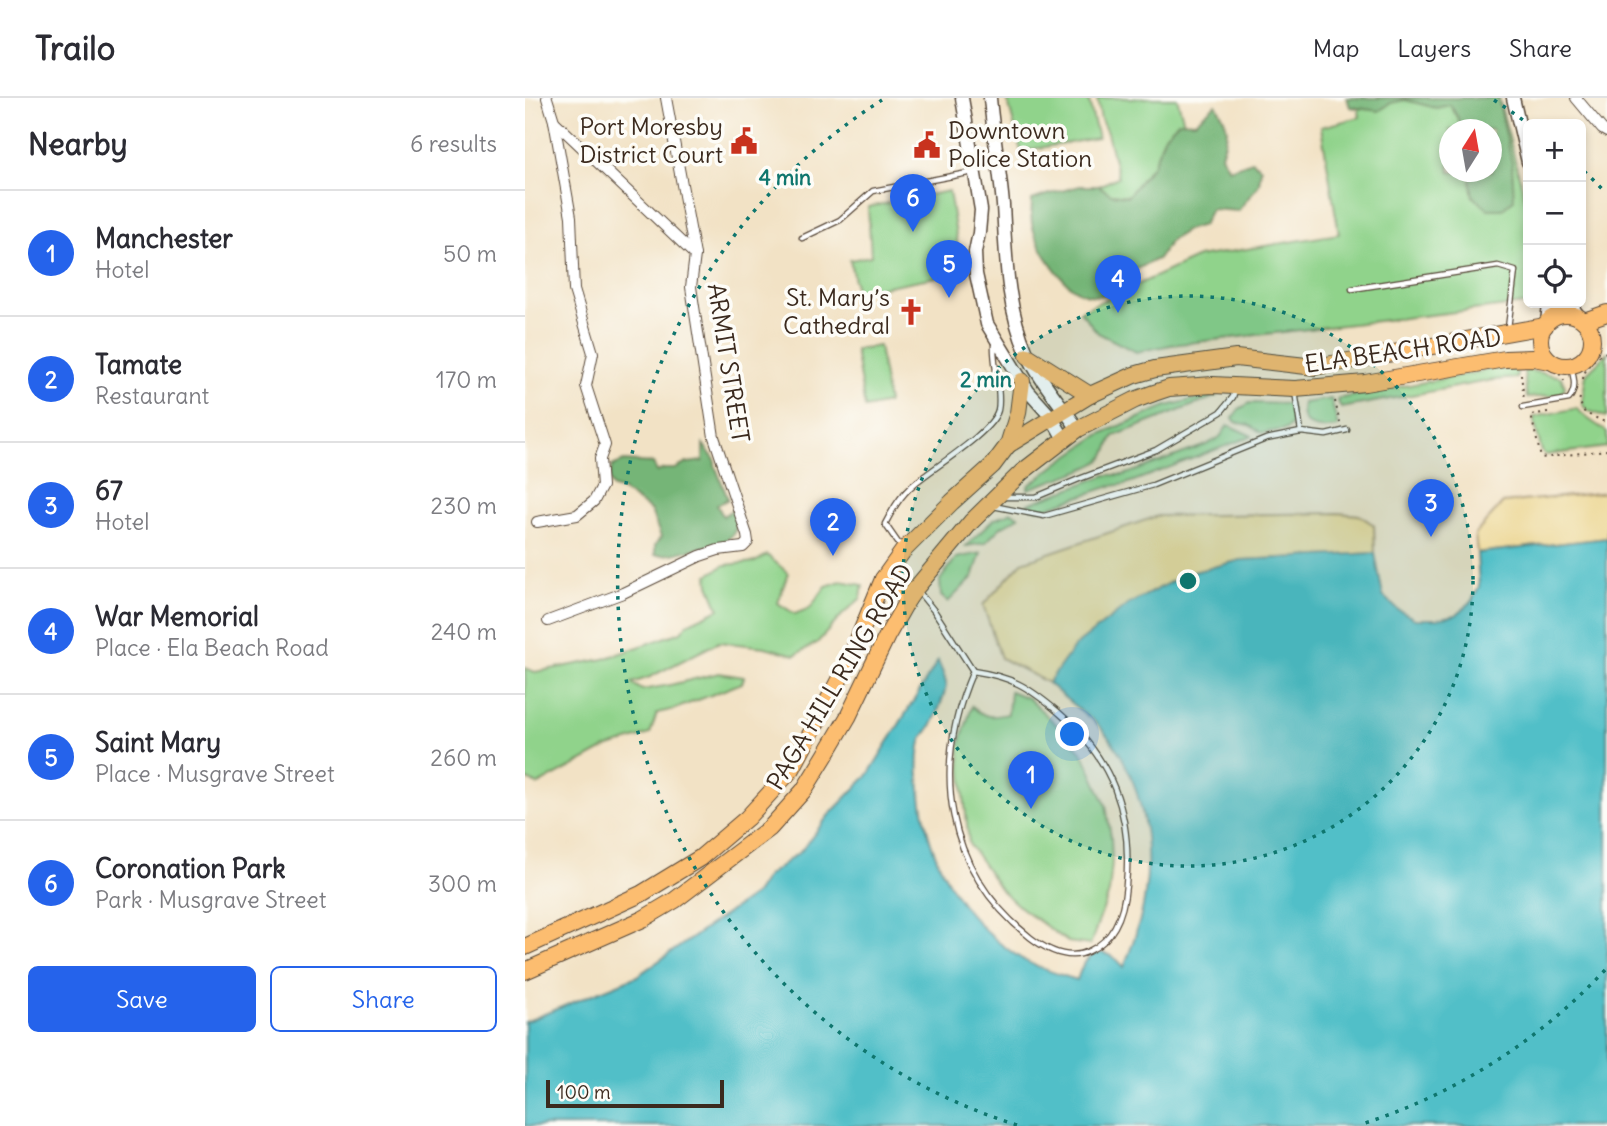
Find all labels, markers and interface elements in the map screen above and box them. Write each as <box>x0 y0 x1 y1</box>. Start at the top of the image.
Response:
text: Trailo <box>35 27 115 69</box>
text: Map <box>1313 33 1359 63</box>
text: Layers <box>1397 33 1471 63</box>
text: Share <box>1509 33 1572 63</box>
place label: Port Moresby District Court <box>579 111 723 169</box>
place label: Downtown Police Station <box>948 115 1092 173</box>
north arrow <box>1439 119 1502 182</box>
map controls <box>1523 119 1586 308</box>
button: + <box>1523 119 1586 182</box>
text: Nearby <box>28 125 128 163</box>
public building icon: Port Moresby District Court <box>729 126 759 156</box>
text: 6 results <box>410 129 497 158</box>
public building icon: Downtown Police Station <box>912 130 942 160</box>
text: 4 min <box>759 164 811 191</box>
pin: 6 <box>890 174 936 232</box>
button: − <box>1523 182 1586 245</box>
text: Manchester <box>95 222 233 255</box>
text: 1 <box>46 239 56 268</box>
text: 50 m <box>443 239 497 268</box>
pin: 5 <box>926 240 972 298</box>
button: locate <box>1523 245 1586 308</box>
text: Hotel <box>95 255 149 284</box>
pin: 4 <box>1095 255 1141 313</box>
street label: ARMIT STREET <box>702 281 756 445</box>
place label: St. Mary’s Cathedral <box>783 282 890 340</box>
church icon: St. Mary’s Cathedral <box>896 297 926 327</box>
street label: ELA BEACH ROAD <box>1303 321 1503 379</box>
text: Tamate <box>95 348 182 381</box>
text: 2 <box>45 365 57 394</box>
text: 170 m <box>436 365 497 394</box>
text: 2 min <box>960 366 1012 393</box>
text: Restaurant <box>95 381 209 410</box>
text: 67 <box>95 474 123 507</box>
pin: 3 <box>1408 479 1454 537</box>
text: 3 <box>44 491 58 520</box>
text: 230 m <box>431 491 497 520</box>
pin: 2 <box>810 498 856 556</box>
text: Hotel <box>95 507 149 536</box>
street label: PAGA HILL RING ROAD <box>760 558 919 795</box>
centre of rings <box>1176 569 1200 593</box>
text: War Memorial <box>95 600 259 633</box>
text: 4 <box>44 617 58 646</box>
text: 240 m <box>431 617 497 646</box>
text: Place · Ela Beach Road <box>95 633 329 662</box>
your location <box>1055 717 1089 751</box>
text: Saint Mary <box>95 726 221 759</box>
text: 5 <box>44 743 58 772</box>
text: 260 m <box>430 743 497 772</box>
pin: 1 <box>1008 751 1054 809</box>
text: Place · Musgrave Street <box>95 759 335 788</box>
text: Coronation Park <box>95 852 286 885</box>
text: 6 <box>44 869 58 898</box>
text: 300 m <box>428 869 497 898</box>
text: Park · Musgrave Street <box>95 885 327 914</box>
button: Save <box>28 966 256 1032</box>
button: Share <box>270 966 497 1032</box>
scale bar <box>546 1077 725 1109</box>
text: 100 m <box>557 1080 611 1104</box>

